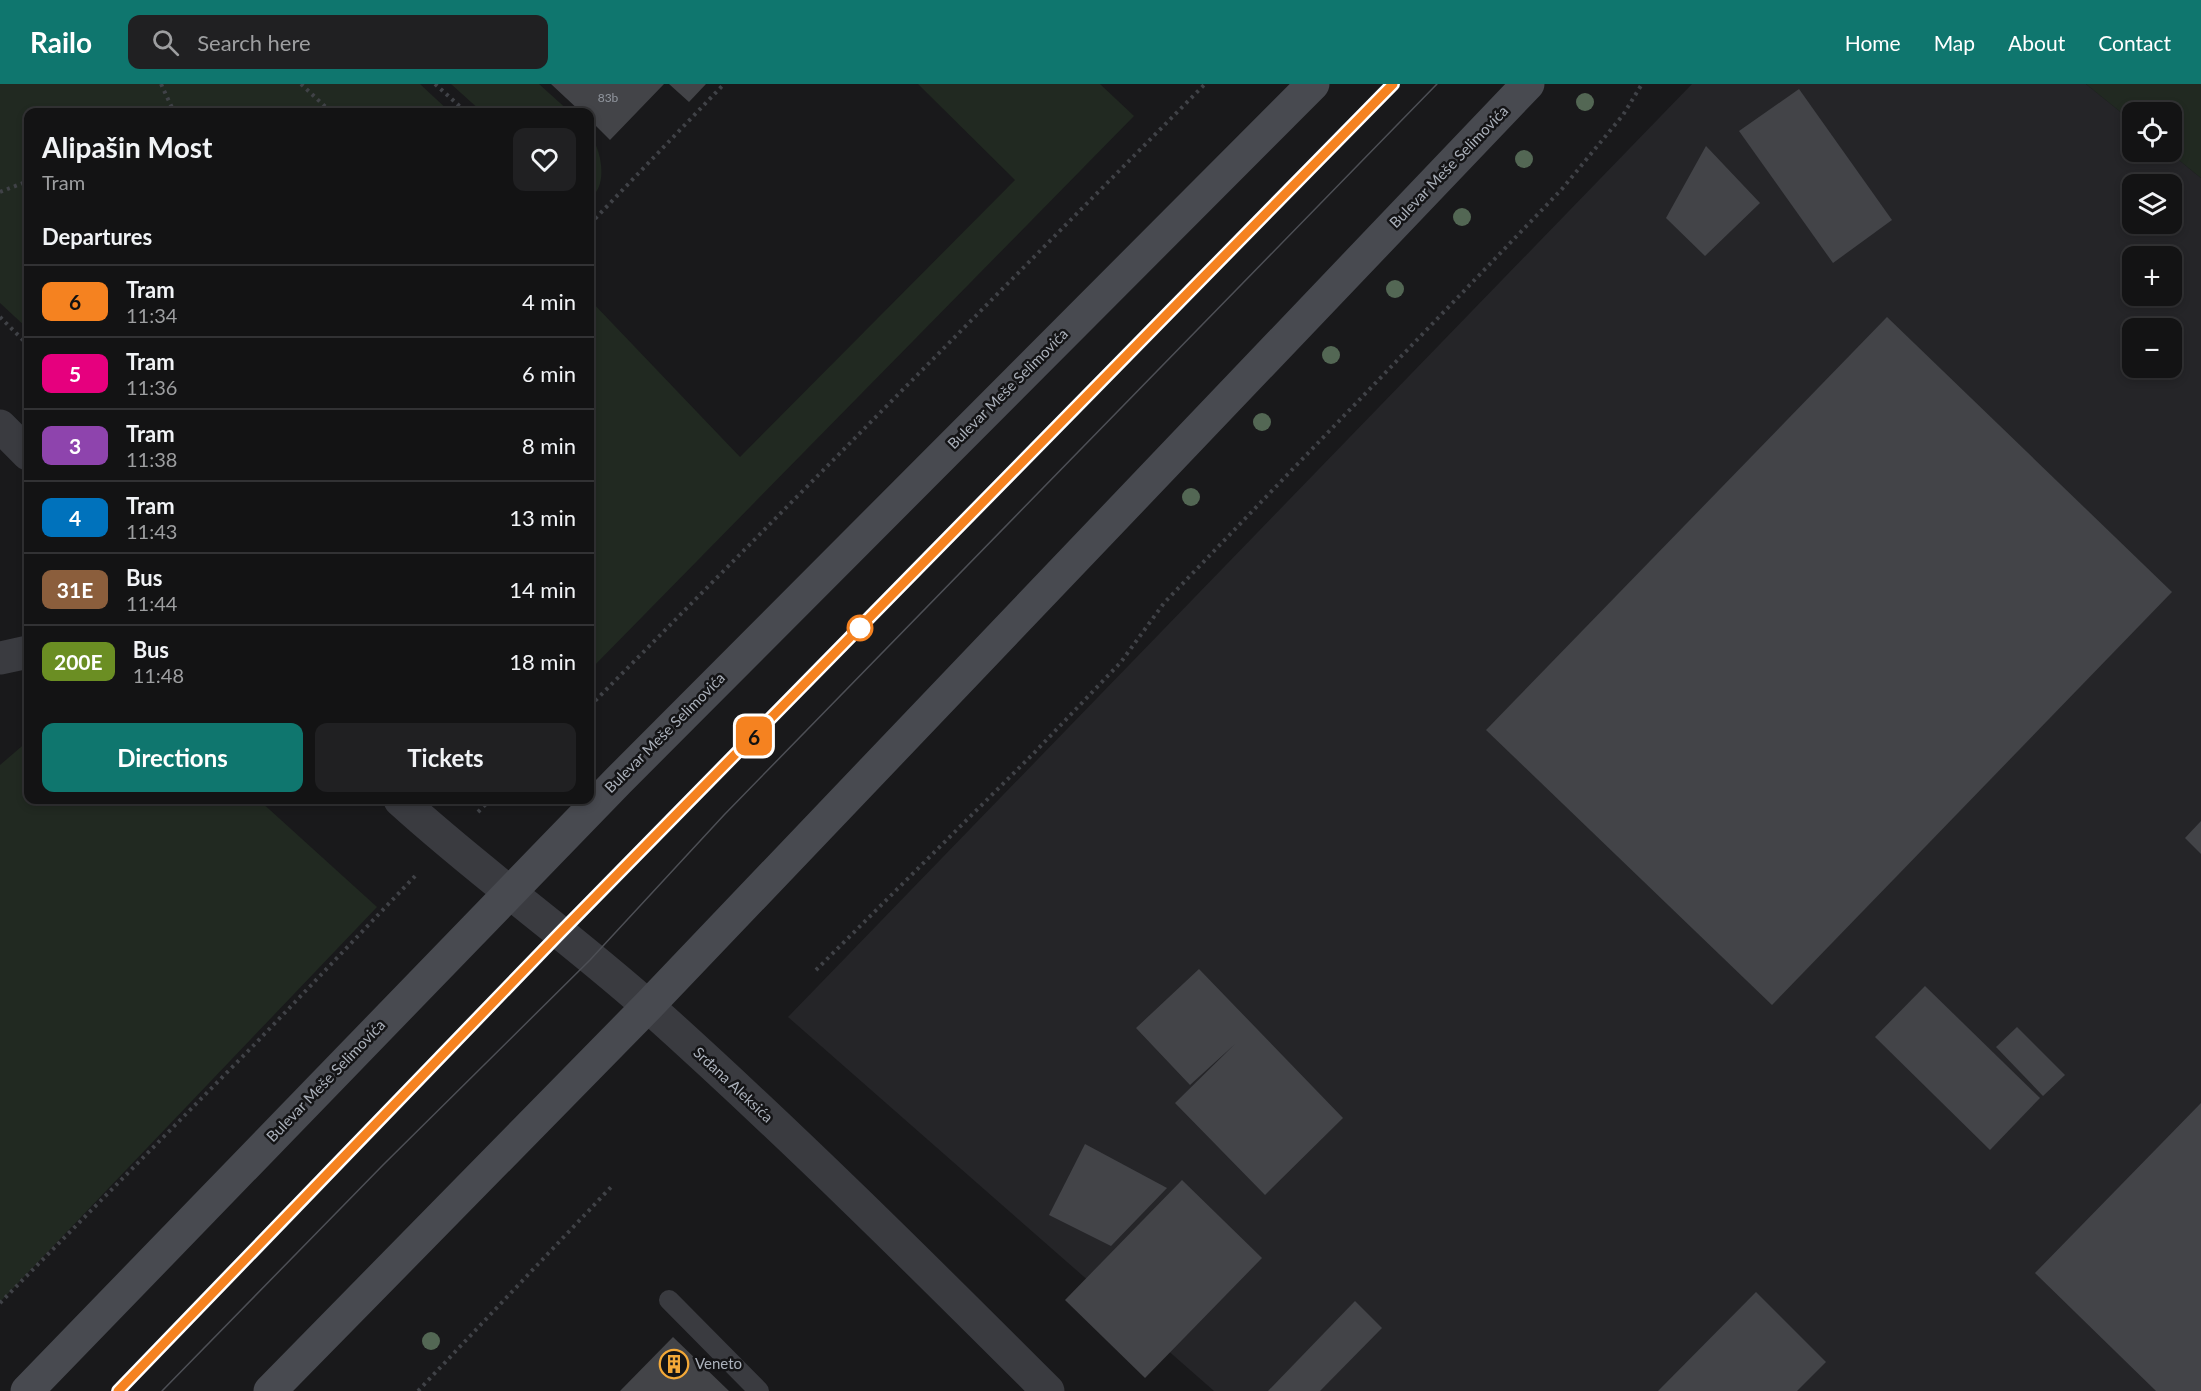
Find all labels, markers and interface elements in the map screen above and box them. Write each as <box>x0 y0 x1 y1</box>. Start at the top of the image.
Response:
search box <box>128 15 548 69</box>
text: Railo <box>30 25 92 59</box>
icon: search <box>149 26 182 59</box>
text: Search here <box>197 29 311 56</box>
text: Home <box>1845 30 1901 55</box>
text: Map <box>1934 30 1975 55</box>
text: About <box>2008 30 2065 55</box>
text: Contact <box>2098 30 2171 55</box>
house number: 83b <box>598 90 619 105</box>
street label: Bulevar Meše Selimovića <box>1385 101 1511 231</box>
map controls <box>2122 102 2182 378</box>
button: locate <box>2122 102 2182 162</box>
button: heart <box>513 128 576 191</box>
text: Alipašin Most <box>42 130 212 164</box>
text: Tram <box>42 170 85 194</box>
button: layers <box>2122 174 2182 234</box>
text: Departures <box>42 223 152 250</box>
button: + <box>2122 246 2182 306</box>
text: Tram <box>126 276 175 303</box>
text: 4 min <box>522 288 576 315</box>
text: 6 <box>69 289 81 314</box>
text: 11:34 <box>126 303 177 327</box>
button: − <box>2122 318 2182 378</box>
street label: Bulevar Meše Selimovića <box>943 324 1071 452</box>
text: Tram <box>126 348 175 375</box>
text: 6 min <box>522 360 576 387</box>
text: 5 <box>69 361 81 386</box>
text: 11:36 <box>126 375 177 399</box>
text: Tram <box>126 420 175 447</box>
text: 8 min <box>522 432 576 459</box>
text: 3 <box>69 433 81 458</box>
text: 11:38 <box>126 447 177 471</box>
text: Tram <box>126 492 175 519</box>
text: 13 min <box>509 504 576 531</box>
text: 4 <box>69 505 81 530</box>
text: 11:43 <box>126 519 177 543</box>
text: Bus <box>126 564 162 591</box>
text: 14 min <box>509 576 576 603</box>
text: 31E <box>57 577 93 602</box>
text: 11:44 <box>126 591 177 615</box>
unlabelled marker <box>847 615 873 641</box>
text: Bus <box>133 636 169 663</box>
text: 18 min <box>509 648 576 675</box>
text: 200E <box>54 649 103 674</box>
text: 11:48 <box>133 663 184 687</box>
street label: Bulevar Meše Selimovića <box>600 668 728 796</box>
line badge: 6 <box>734 716 774 756</box>
button: Directions <box>42 723 303 792</box>
button: Tickets <box>315 723 576 792</box>
text: 6 <box>748 724 760 749</box>
street label: Bulevar Meše Selimovića <box>262 1015 388 1145</box>
street label: Srđana Aleksića <box>690 1043 777 1126</box>
building icon: Veneto <box>658 1348 690 1380</box>
place label: Veneto <box>695 1354 742 1372</box>

